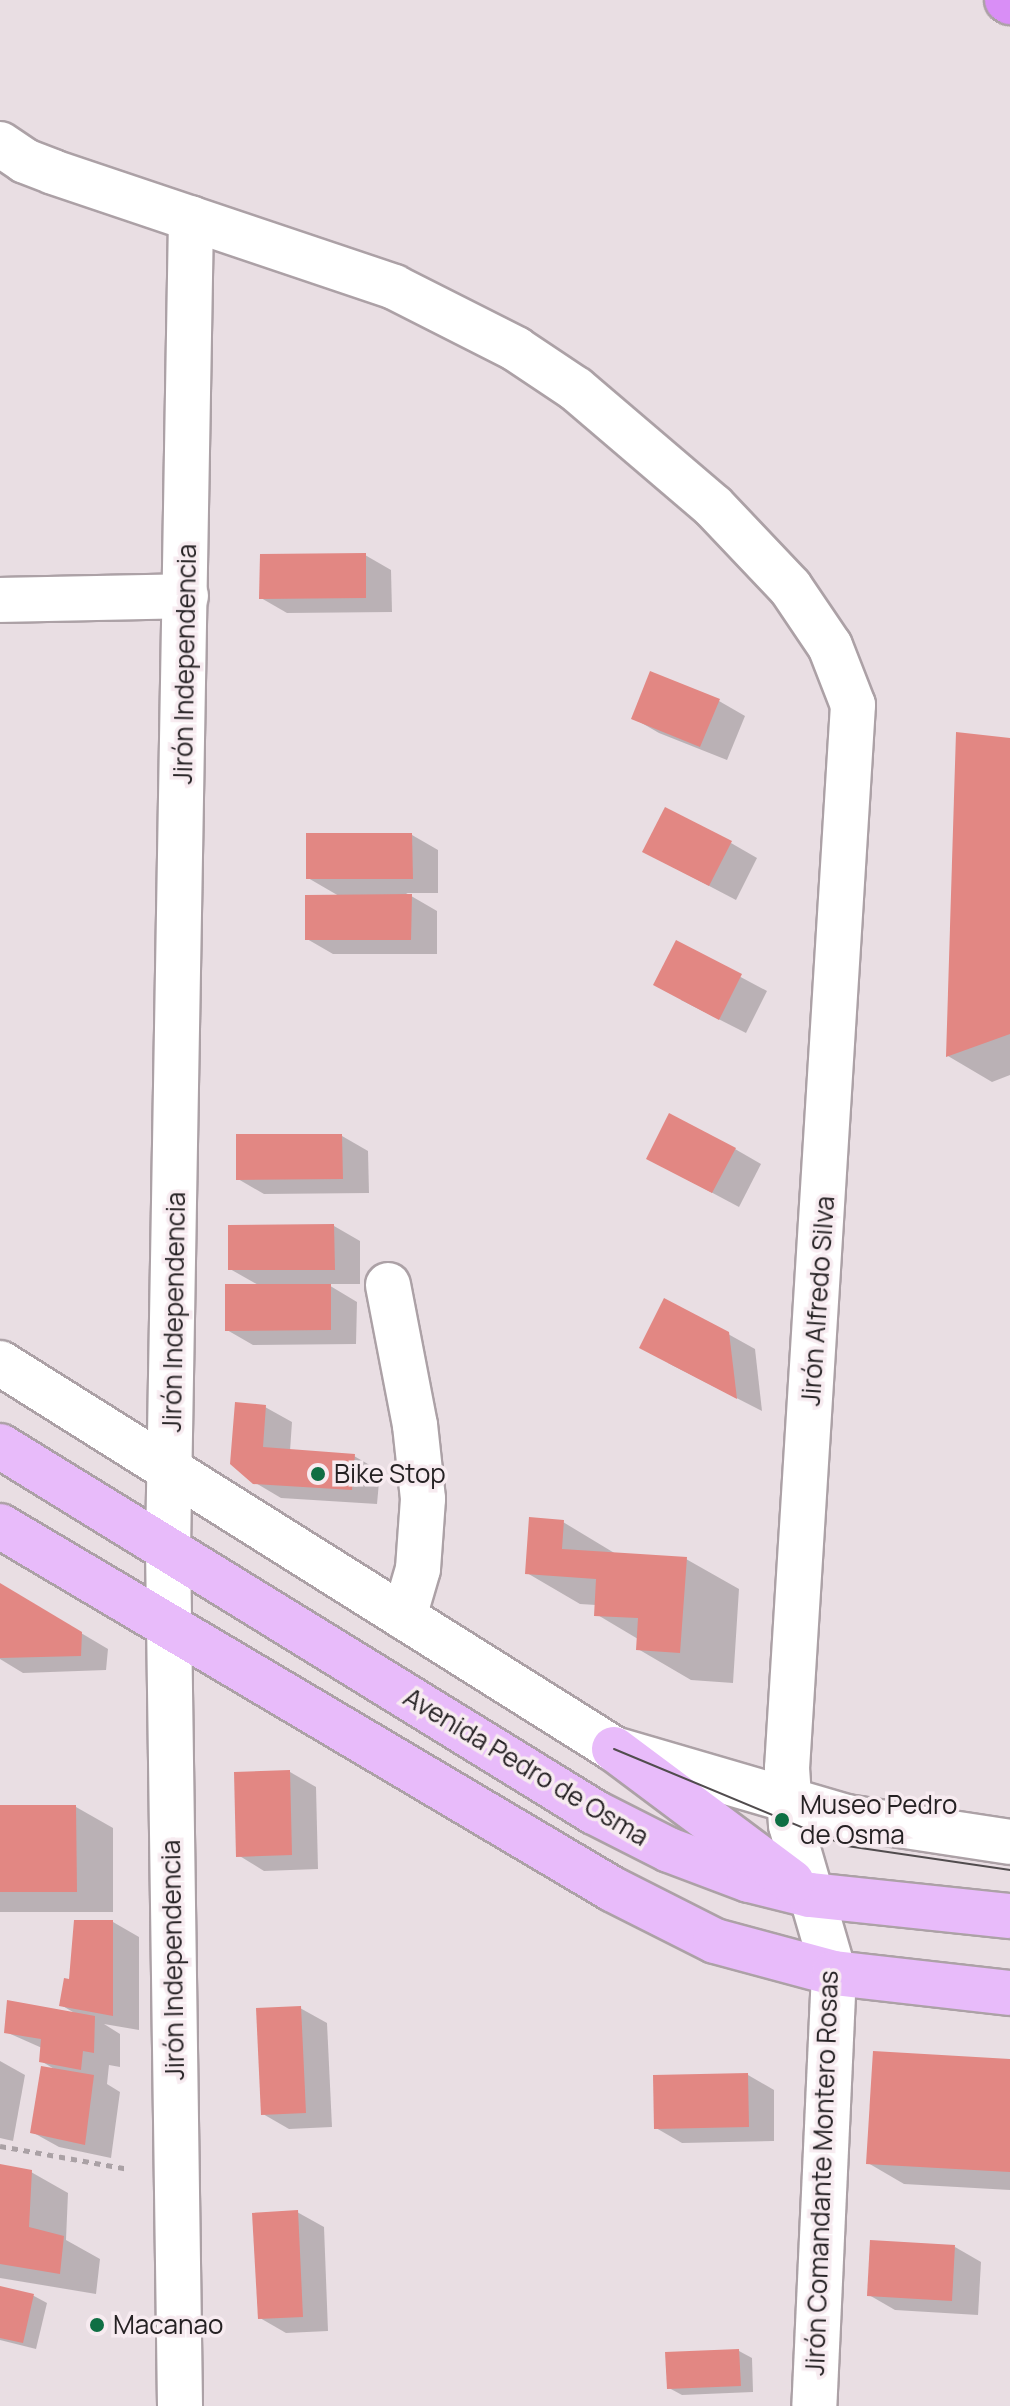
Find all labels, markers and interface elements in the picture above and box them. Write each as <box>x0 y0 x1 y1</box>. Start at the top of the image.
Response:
street label: Jirón Independencia <box>167 543 203 785</box>
street label: Jirón Independencia <box>156 1191 192 1433</box>
street label: Jirón Alfredo Silva <box>795 1195 841 1407</box>
place label: Bike Stop <box>334 1458 446 1490</box>
marker: Bike Stop <box>309 1465 327 1483</box>
street label: Avenida Pedro de Osma <box>398 1681 654 1853</box>
place label: Museo Pedro de Osma <box>800 1789 957 1850</box>
marker: Museo Pedro de Osma <box>771 1809 793 1831</box>
street label: Jirón Independencia <box>155 1839 191 2081</box>
street label: Jirón Comandante Montero Rosas <box>799 1970 845 2376</box>
place label: Macanao <box>113 2309 223 2341</box>
marker: Macanao <box>88 2316 106 2334</box>

